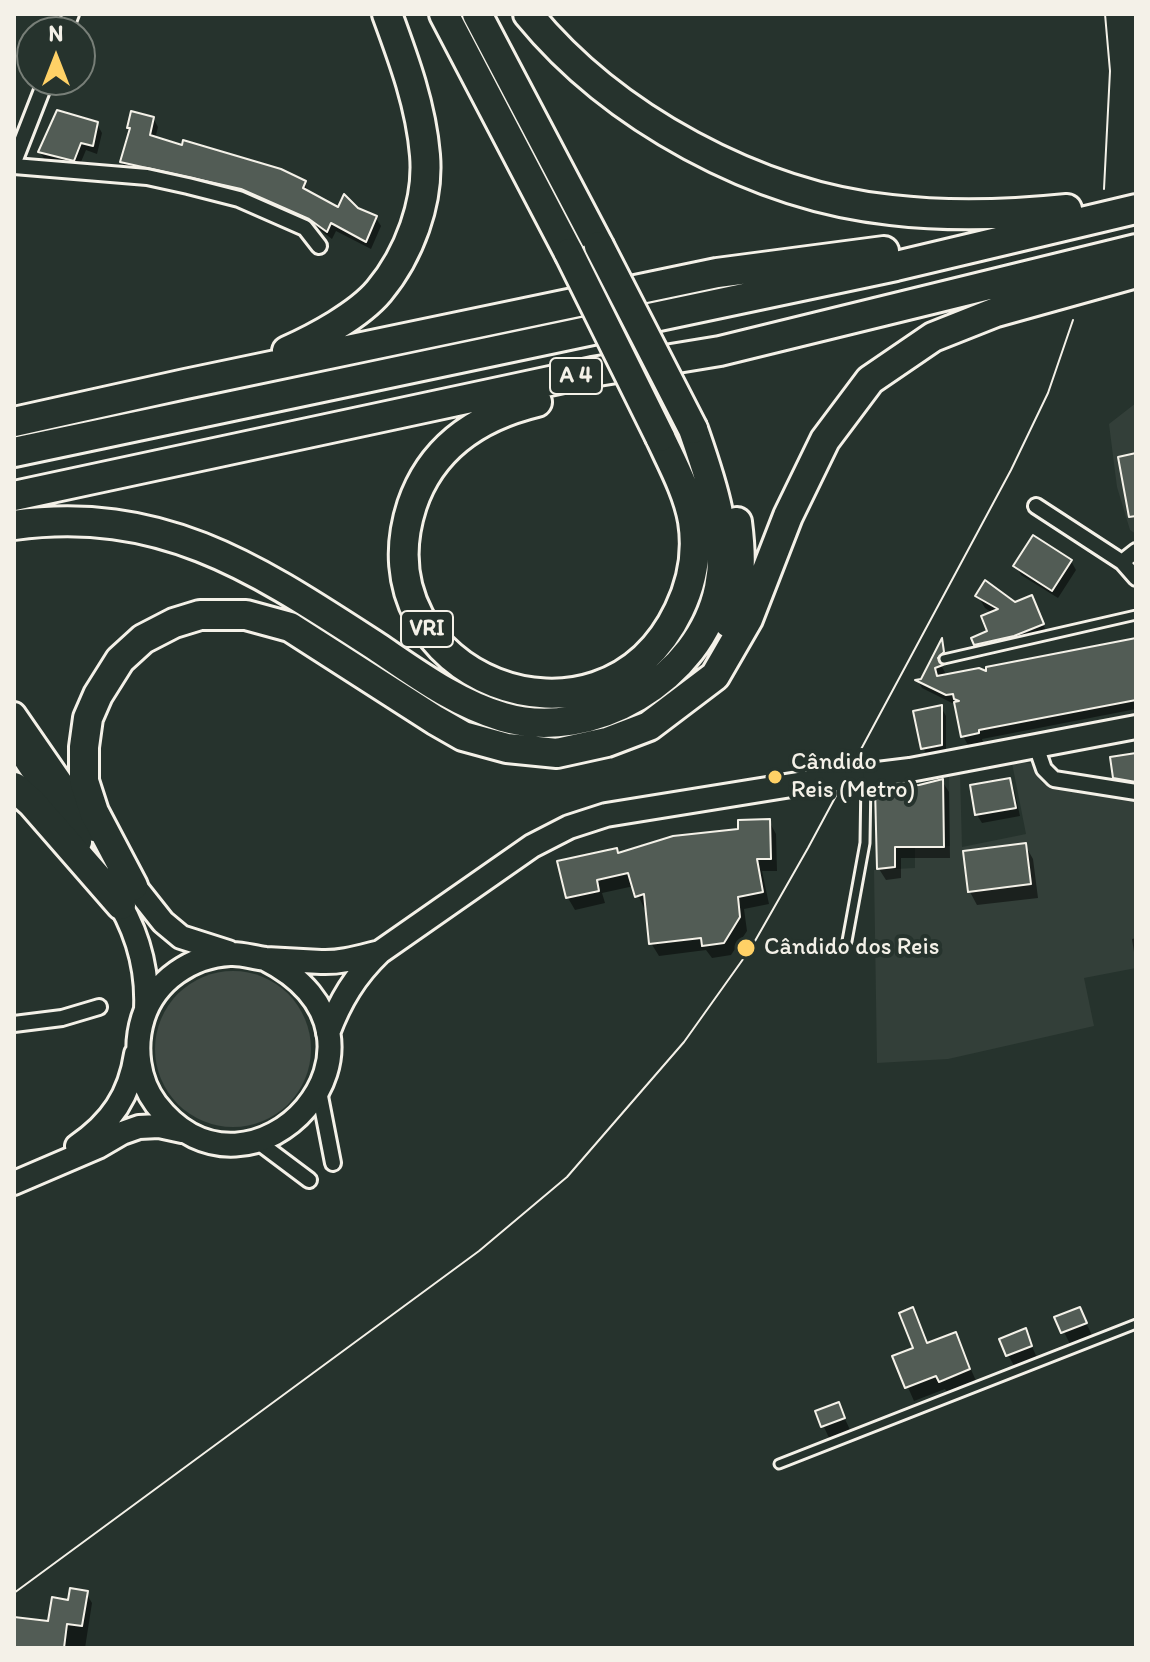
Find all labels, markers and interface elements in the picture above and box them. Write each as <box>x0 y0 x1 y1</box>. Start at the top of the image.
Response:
north arrow <box>16 16 96 96</box>
text: N <box>49 20 63 47</box>
road number: A 4 <box>550 358 602 394</box>
road number: VRI <box>401 611 453 647</box>
place label: Cândido Reis (Metro) <box>791 749 915 805</box>
marker: Cândido Reis (Metro) <box>766 768 784 786</box>
place label: Cândido dos Reis <box>764 934 939 962</box>
marker: Cândido dos Reis <box>735 937 757 959</box>

